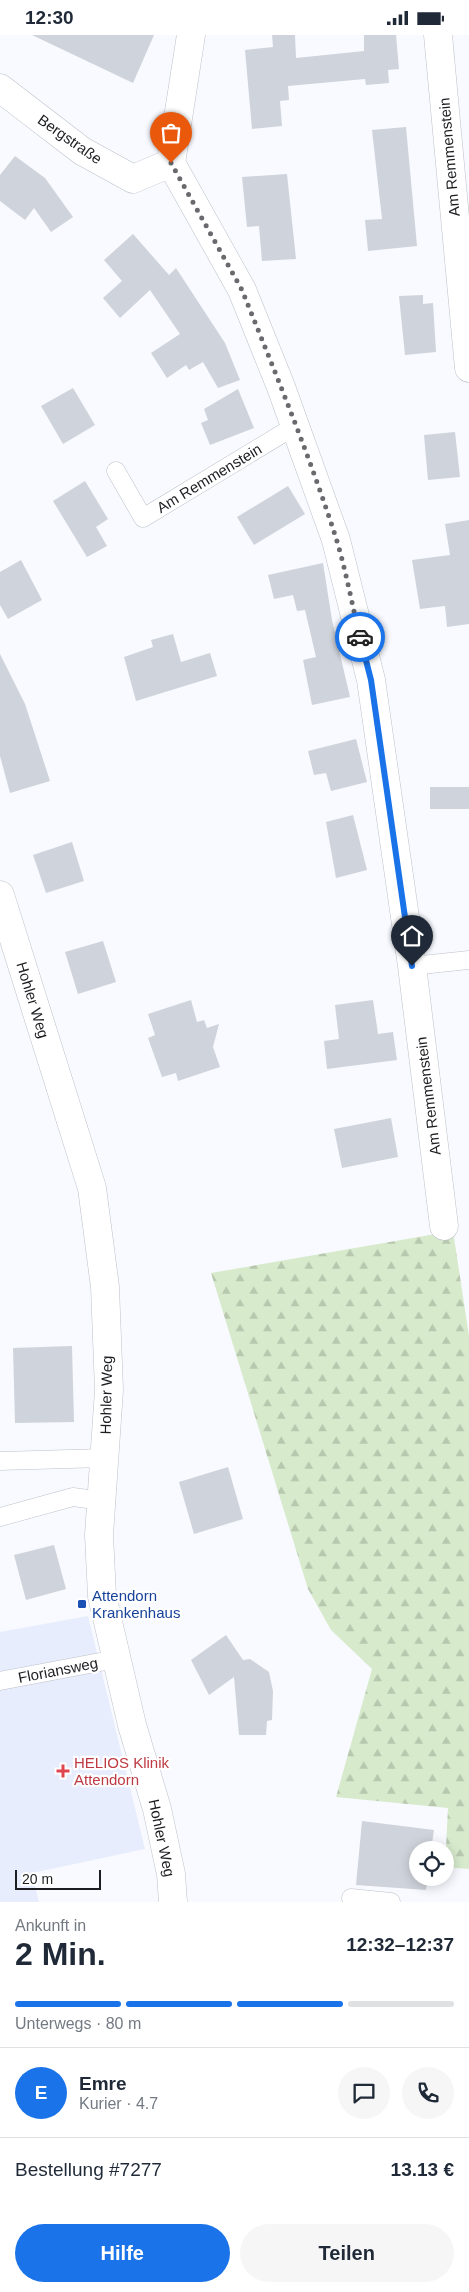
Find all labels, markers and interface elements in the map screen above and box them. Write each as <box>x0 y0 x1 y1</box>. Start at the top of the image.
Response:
text: 12:30 <box>25 7 74 28</box>
street label: Am Remmenstein <box>435 97 463 217</box>
street label: Bergstraße <box>35 111 105 167</box>
pin <box>150 112 192 163</box>
icon: bag <box>157 119 185 147</box>
street label: Am Remmenstein <box>154 440 264 516</box>
courier <box>335 612 385 662</box>
icon: car <box>346 623 374 651</box>
pin <box>391 915 433 966</box>
icon: home <box>398 922 426 950</box>
street label: Hohler Weg <box>13 960 53 1040</box>
street label: Am Remmenstein <box>412 1036 444 1156</box>
street label: Hohler Weg <box>97 1355 115 1435</box>
place label: Attendorn Krankenhaus <box>92 1587 180 1621</box>
marker: Attendorn Krankenhaus <box>76 1598 88 1610</box>
street label: Floriansweg <box>17 1654 99 1686</box>
place label: HELIOS Klinik Attendorn <box>74 1754 170 1788</box>
marker: HELIOS Klinik Attendorn <box>56 1764 70 1778</box>
street label: Hohler Weg <box>145 1798 179 1878</box>
map controls <box>409 1841 454 1886</box>
button: locate <box>409 1841 454 1886</box>
scale bar <box>15 1867 101 1890</box>
text: 20 m <box>22 1871 53 1887</box>
text: Ankunft in <box>15 1917 86 1934</box>
text: 12:32–12:37 <box>346 1934 454 1955</box>
text: 2 Min. <box>15 1936 106 1972</box>
text: Unterwegs · 80 m <box>15 2015 141 2032</box>
button: chat <box>338 2067 390 2119</box>
button: phone <box>402 2067 454 2119</box>
text: Emre <box>79 2073 127 2094</box>
text: E <box>35 2082 47 2103</box>
text: Kurier · 4.7 <box>79 2095 158 2112</box>
text: Bestellung #7277 <box>15 2159 162 2180</box>
text: 13.13 € <box>391 2159 454 2180</box>
button: Hilfe <box>15 2224 230 2282</box>
button: Teilen <box>240 2224 454 2282</box>

